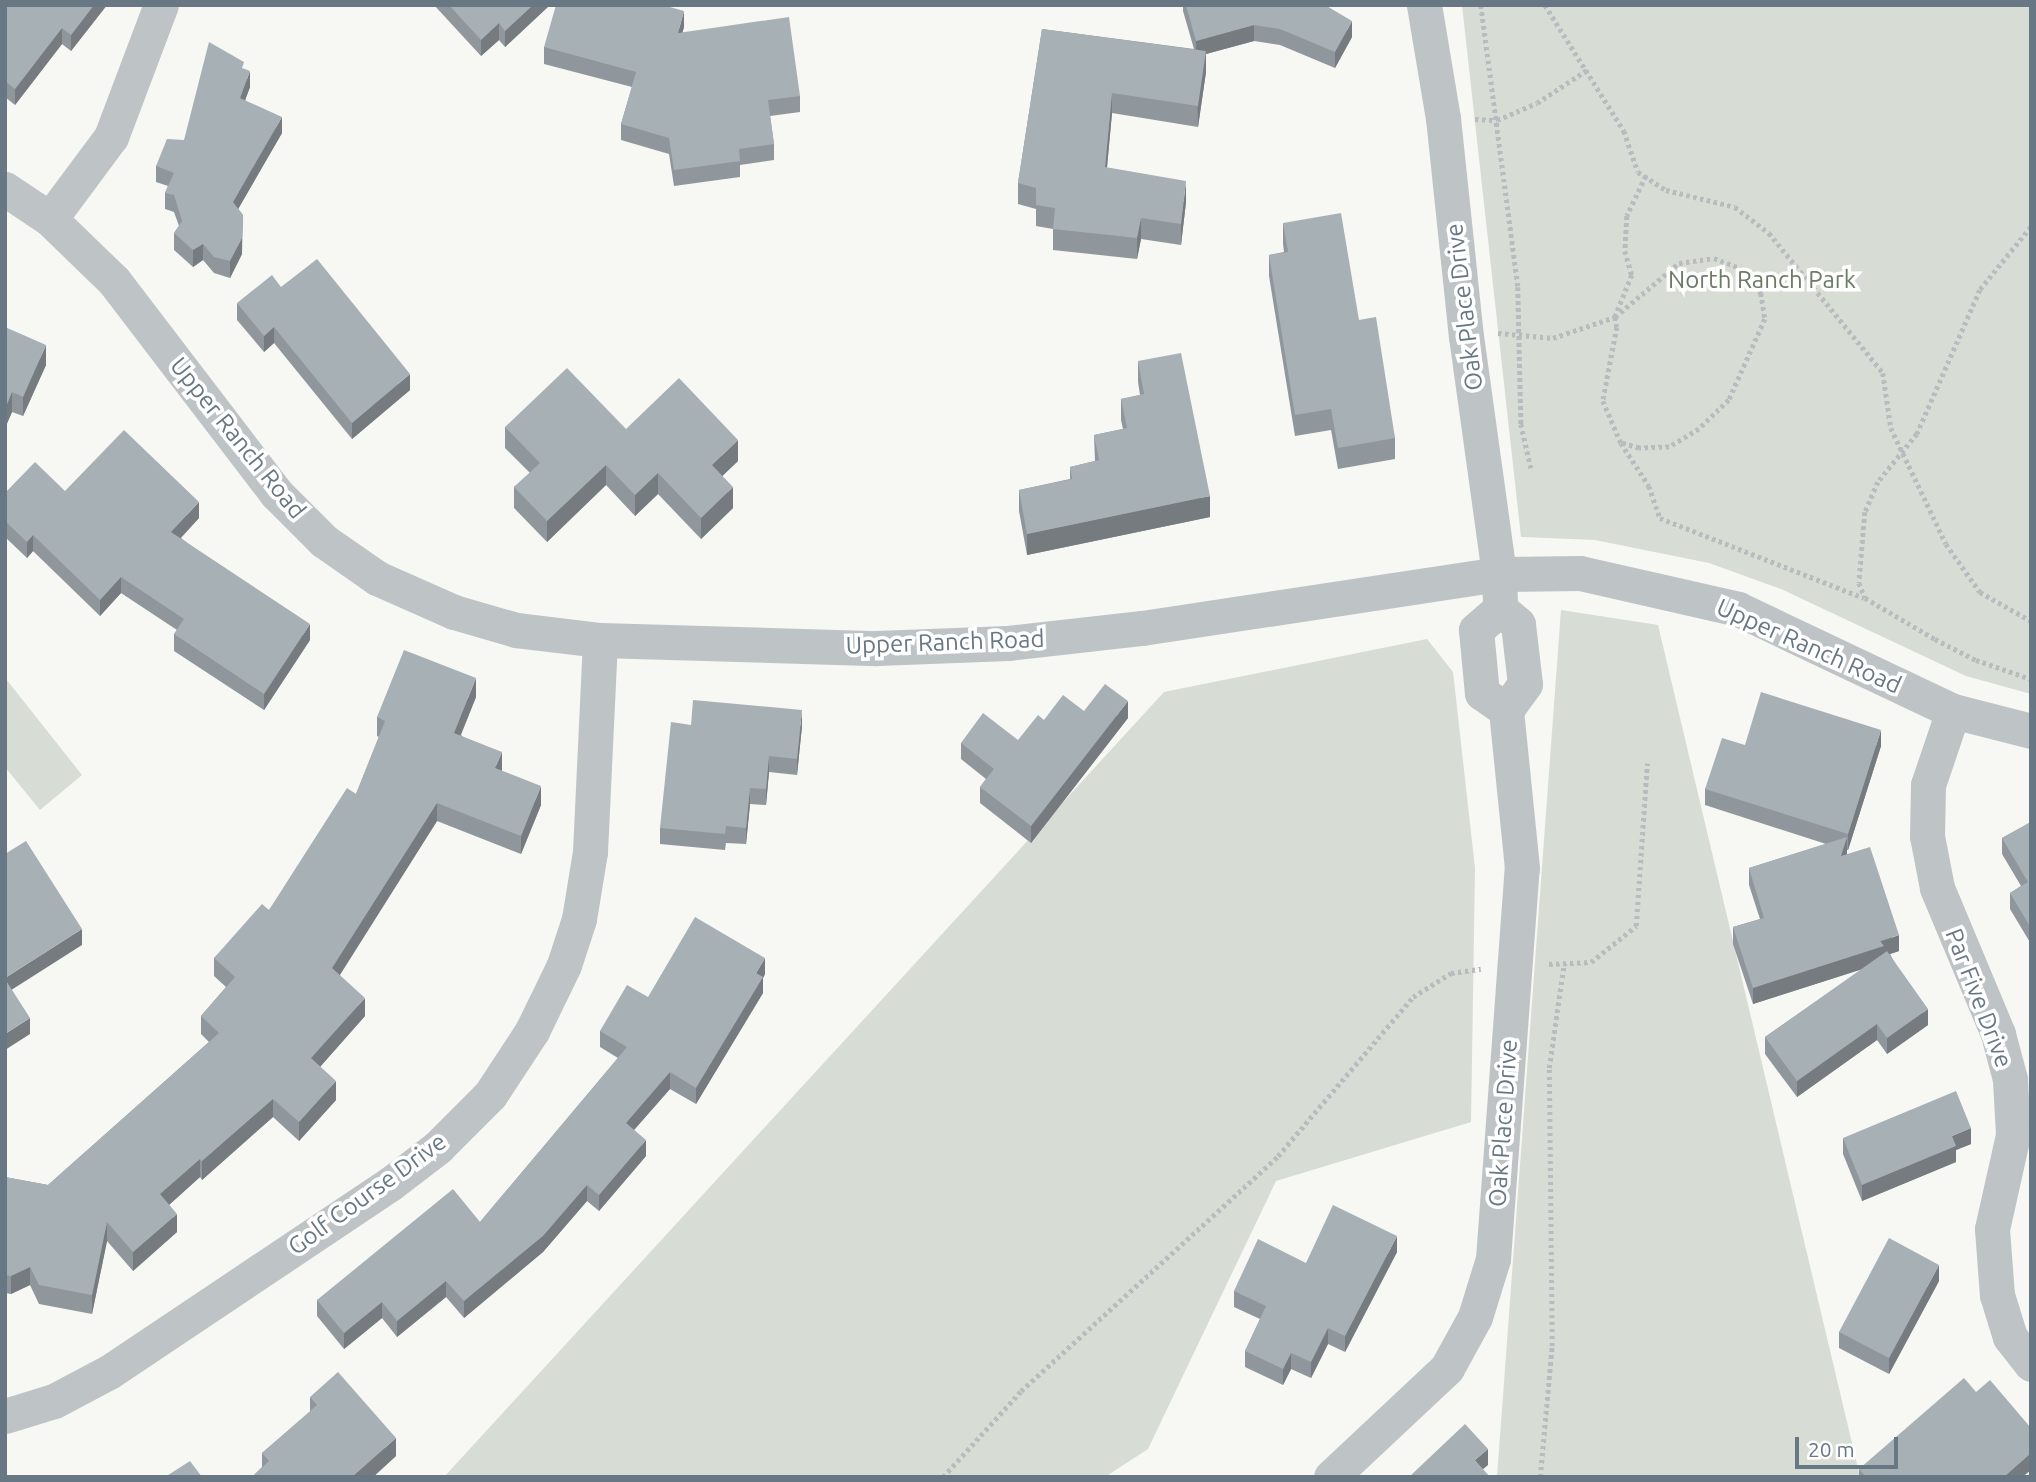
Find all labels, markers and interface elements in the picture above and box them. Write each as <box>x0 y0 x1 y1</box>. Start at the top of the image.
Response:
street label: Oak Place Drive <box>1439 222 1489 392</box>
park label: North Ranch Park <box>1668 266 1856 294</box>
street label: Upper Ranch Road <box>164 352 312 524</box>
street label: Upper Ranch Road <box>1712 592 1906 700</box>
street label: Upper Ranch Road <box>845 624 1045 660</box>
street label: Par Five Drive <box>1939 924 2019 1072</box>
street label: Oak Place Drive <box>1483 1038 1523 1208</box>
street label: Golf Course Drive <box>282 1127 452 1261</box>
scale bar <box>1798 1422 1901 1466</box>
text: 20 m <box>1808 1437 1855 1461</box>

